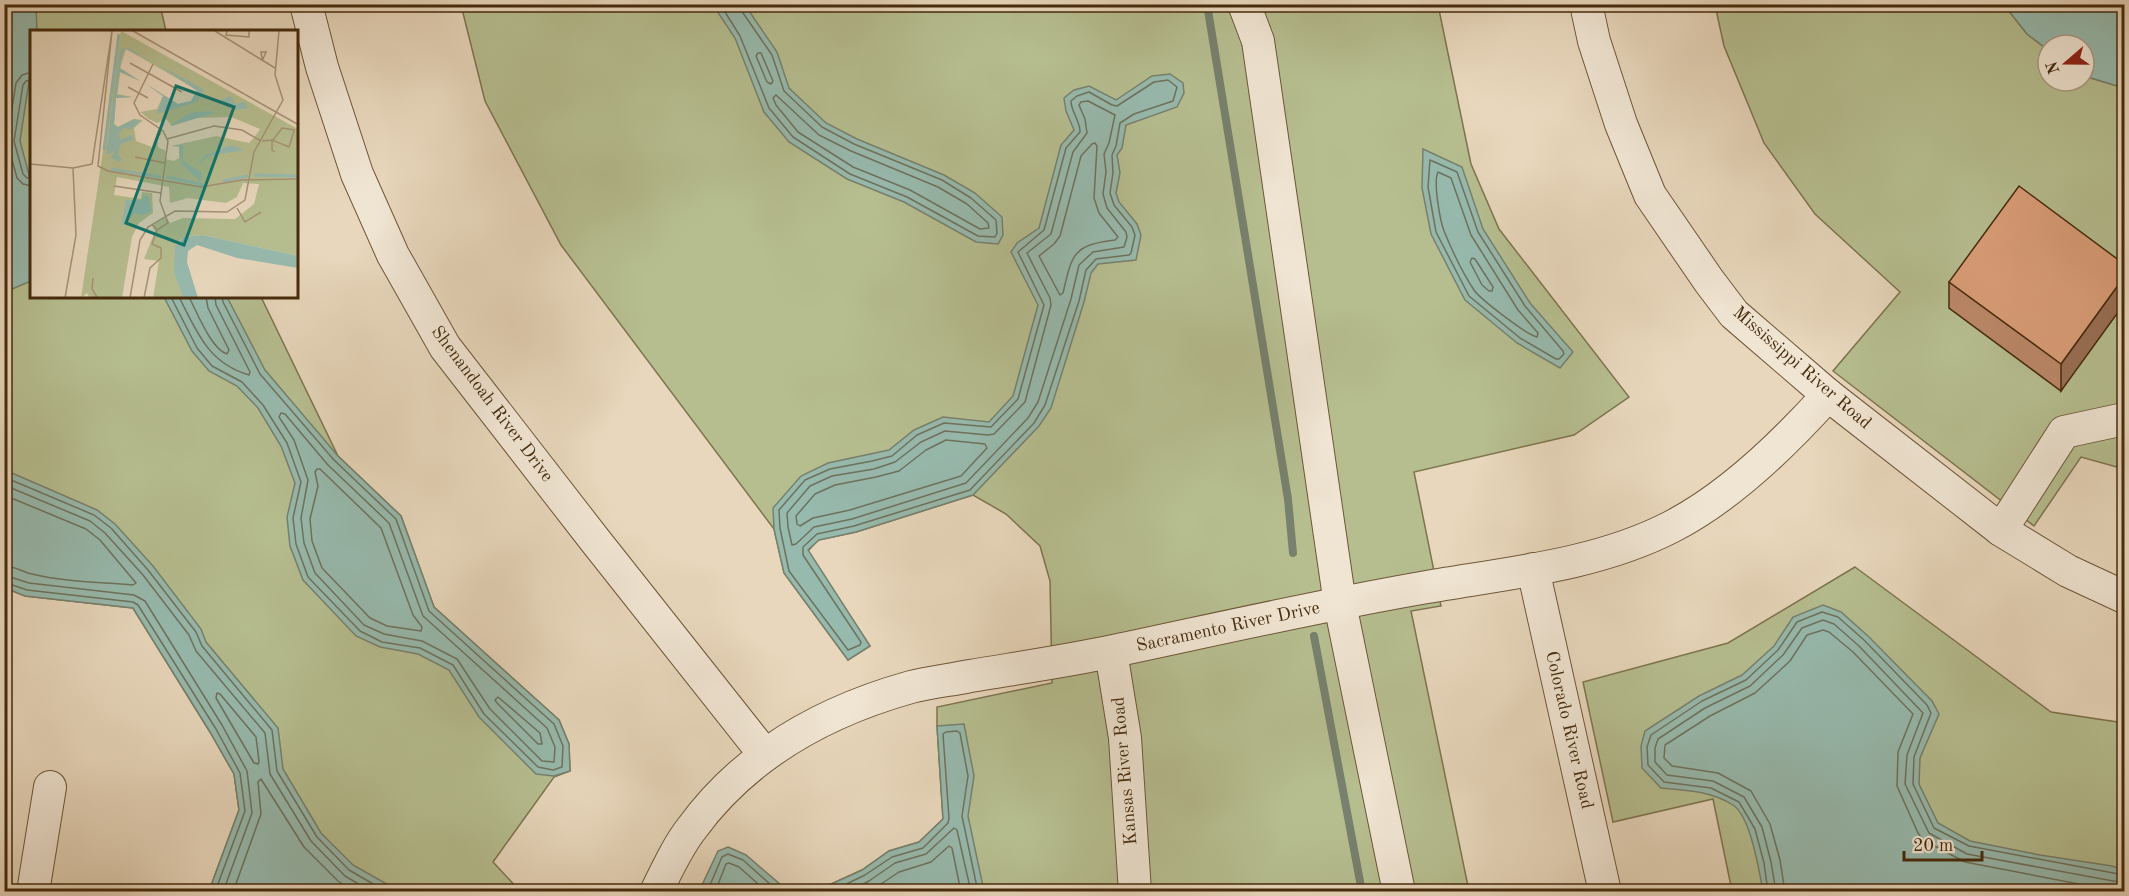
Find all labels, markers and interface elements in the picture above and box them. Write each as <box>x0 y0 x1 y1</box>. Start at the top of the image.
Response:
inset map <box>30 30 298 298</box>
north arrow <box>2036 33 2096 93</box>
text: N <box>2044 58 2063 76</box>
street label: Mississippi River Road <box>1729 303 1875 433</box>
street label: Shenandoah River Drive <box>428 323 556 485</box>
street label: Sacramento River Drive <box>1135 599 1321 655</box>
street label: Colorado River Road <box>1542 649 1596 811</box>
street label: Kansas River Road <box>1110 696 1140 846</box>
scale bar <box>1904 824 1982 862</box>
text: 20 m <box>1913 837 1953 855</box>

